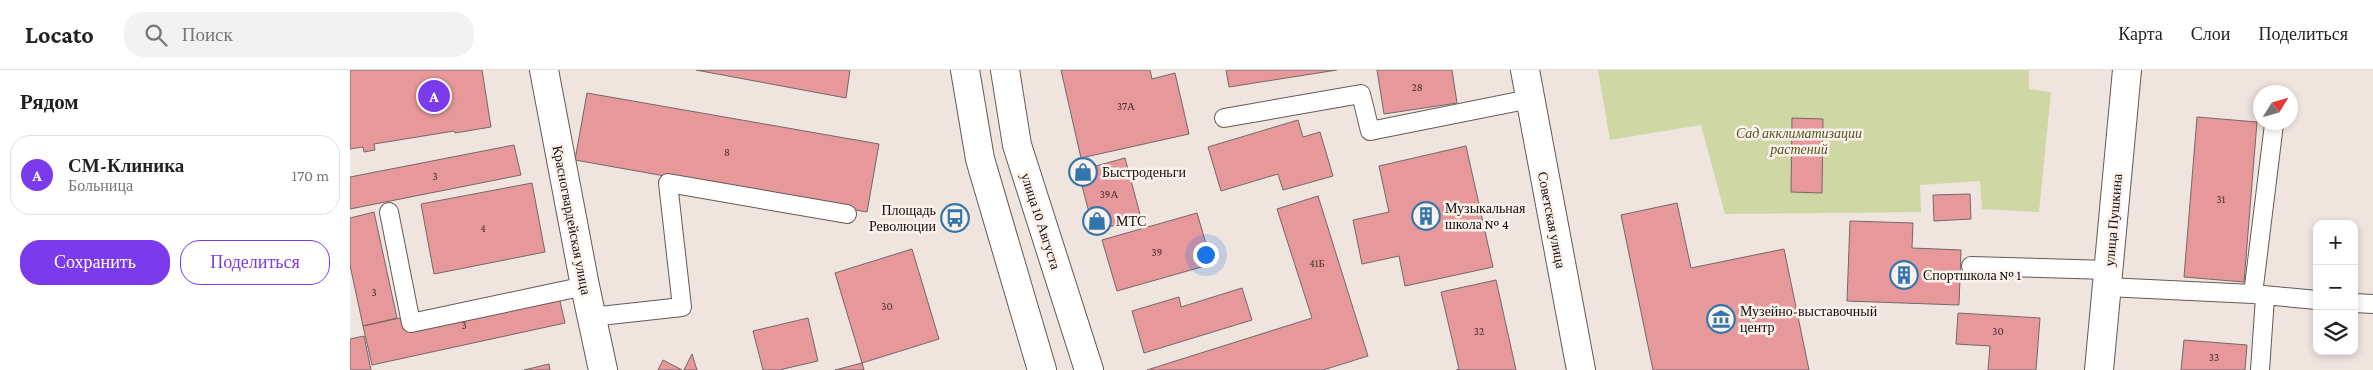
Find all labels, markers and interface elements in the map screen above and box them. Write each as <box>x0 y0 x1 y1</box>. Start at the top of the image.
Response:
search box <box>124 12 474 57</box>
text: Locato <box>25 21 94 48</box>
icon: search <box>142 21 170 49</box>
text: Поиск <box>182 24 233 45</box>
text: Карта <box>2118 24 2163 44</box>
text: Слои <box>2191 24 2230 44</box>
text: Поделиться <box>2258 24 2348 44</box>
pin: A <box>418 77 450 115</box>
house number: 28 <box>1411 81 1423 93</box>
north arrow <box>2253 85 2298 130</box>
text: Рядом <box>20 90 79 114</box>
house number: 37А <box>1117 100 1135 112</box>
park label: Сад акклиматизации растений <box>1736 125 1862 157</box>
street label: Красногвардейская улица <box>550 144 594 297</box>
house number: 8 <box>724 146 730 158</box>
text: СМ-Клиника <box>68 155 184 176</box>
shop icon: Быстроденьги <box>1068 157 1098 187</box>
place label: Быстроденьги <box>1102 164 1187 180</box>
text: A <box>32 167 42 184</box>
text: 170 m <box>292 167 329 184</box>
house number: 3 <box>432 170 438 182</box>
street label: Советская улица <box>1535 170 1569 270</box>
street label: улица 10 Августа <box>1018 171 1064 272</box>
street label: улица Пушкина <box>2101 172 2125 267</box>
text: Больница <box>68 177 133 194</box>
house number: 39А <box>1100 188 1118 200</box>
house number: 31 <box>2217 193 2226 205</box>
place label: Музыкальная школа № 4 <box>1445 200 1526 232</box>
building icon: Музыкальная школа № 4 <box>1411 201 1441 231</box>
place label: Площадь Революции <box>869 202 936 234</box>
bus stop icon: Площадь Революции <box>940 203 970 233</box>
shop icon: МТС <box>1082 206 1112 236</box>
place label: МТС <box>1116 213 1146 229</box>
map controls <box>2313 220 2358 355</box>
button: + <box>2313 220 2358 265</box>
house number: 4 <box>480 222 486 234</box>
button: Сохранить <box>20 240 170 285</box>
button: Поделиться <box>180 240 330 285</box>
your location <box>1193 242 1219 268</box>
house number: 39 <box>1152 246 1162 258</box>
house number: 41Б <box>1309 257 1325 269</box>
building icon: Спортшкола № 1 <box>1889 260 1919 290</box>
button: − <box>2313 265 2358 310</box>
place label: Спортшкола № 1 <box>1923 267 2022 283</box>
house number: 3 <box>371 286 377 298</box>
house number: 30 <box>881 300 893 312</box>
place label: Музейно-выставочный центр <box>1740 303 1878 335</box>
museum icon: Музейно-выставочный центр <box>1706 304 1736 334</box>
button: layers <box>2313 310 2358 355</box>
house number: 3 <box>461 319 467 331</box>
house number: 32 <box>1474 325 1484 337</box>
house number: 30 <box>1992 325 2004 337</box>
house number: 33 <box>2209 351 2219 363</box>

